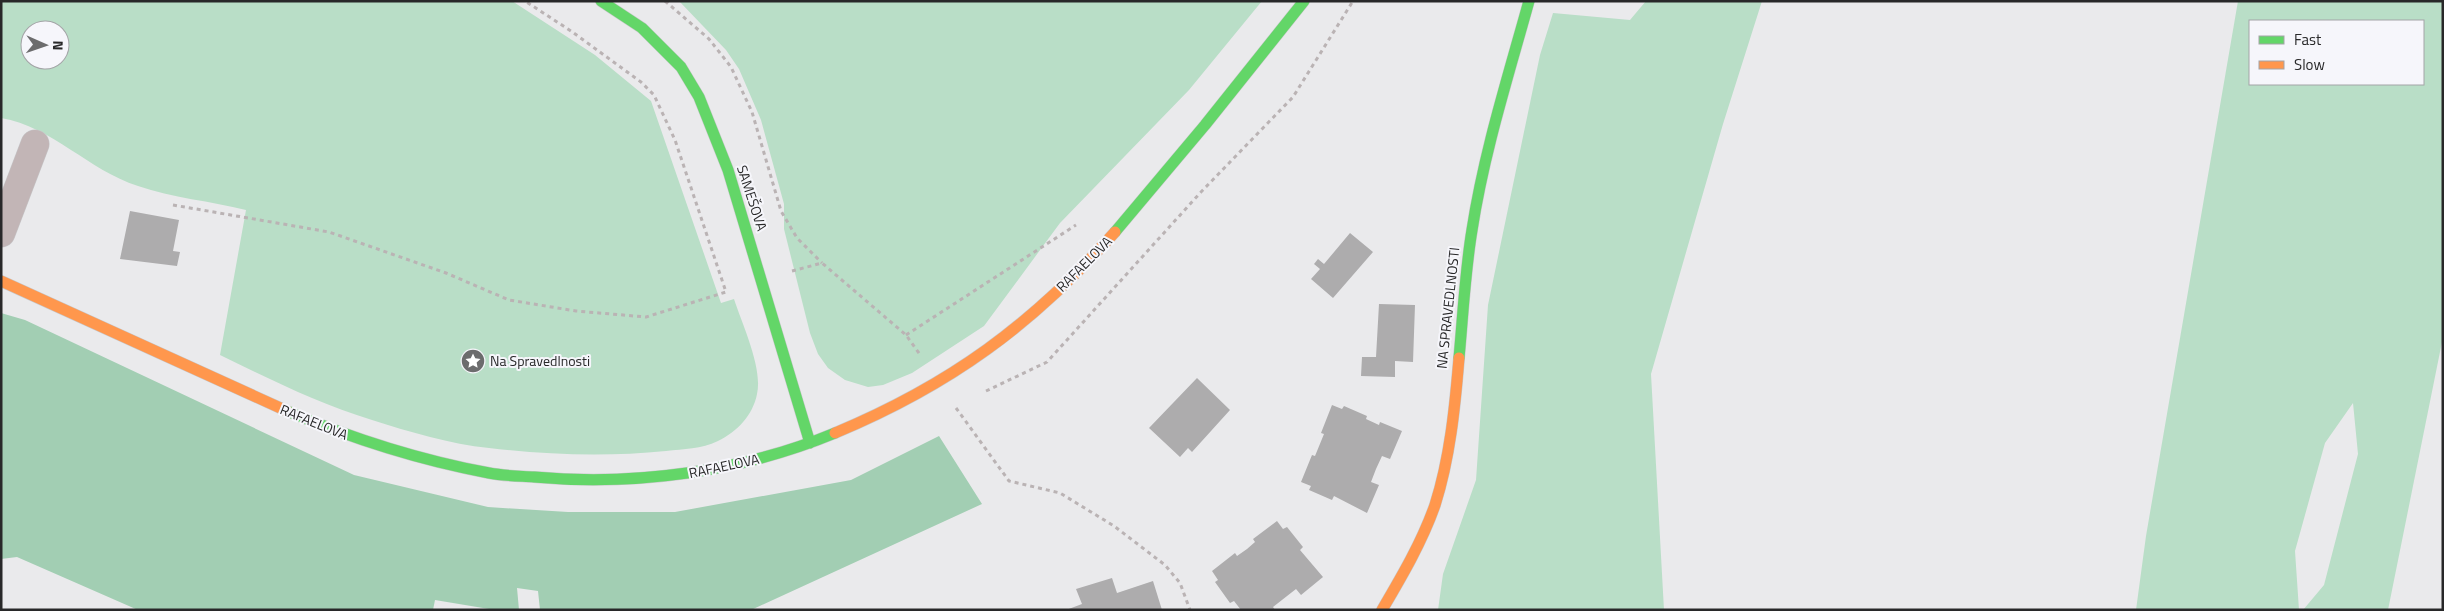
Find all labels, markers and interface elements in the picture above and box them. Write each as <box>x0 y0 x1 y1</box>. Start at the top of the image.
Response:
north arrow <box>20 20 70 70</box>
legend <box>2249 20 2424 85</box>
text: Fast <box>2294 28 2322 51</box>
text: N <box>48 40 69 51</box>
text: Slow <box>2294 53 2325 76</box>
street label: SAMEŠOVA <box>732 162 773 234</box>
street label: RAFAELOVA <box>1051 231 1117 296</box>
street label: NA SPRAVEDLNOSTI <box>1431 246 1464 370</box>
place icon: Na Spravedlnosti <box>460 348 486 374</box>
place label: Na Spravedlnosti <box>490 350 590 371</box>
street label: RAFAELOVA <box>277 398 352 445</box>
street label: RAFAELOVA <box>687 448 762 483</box>

